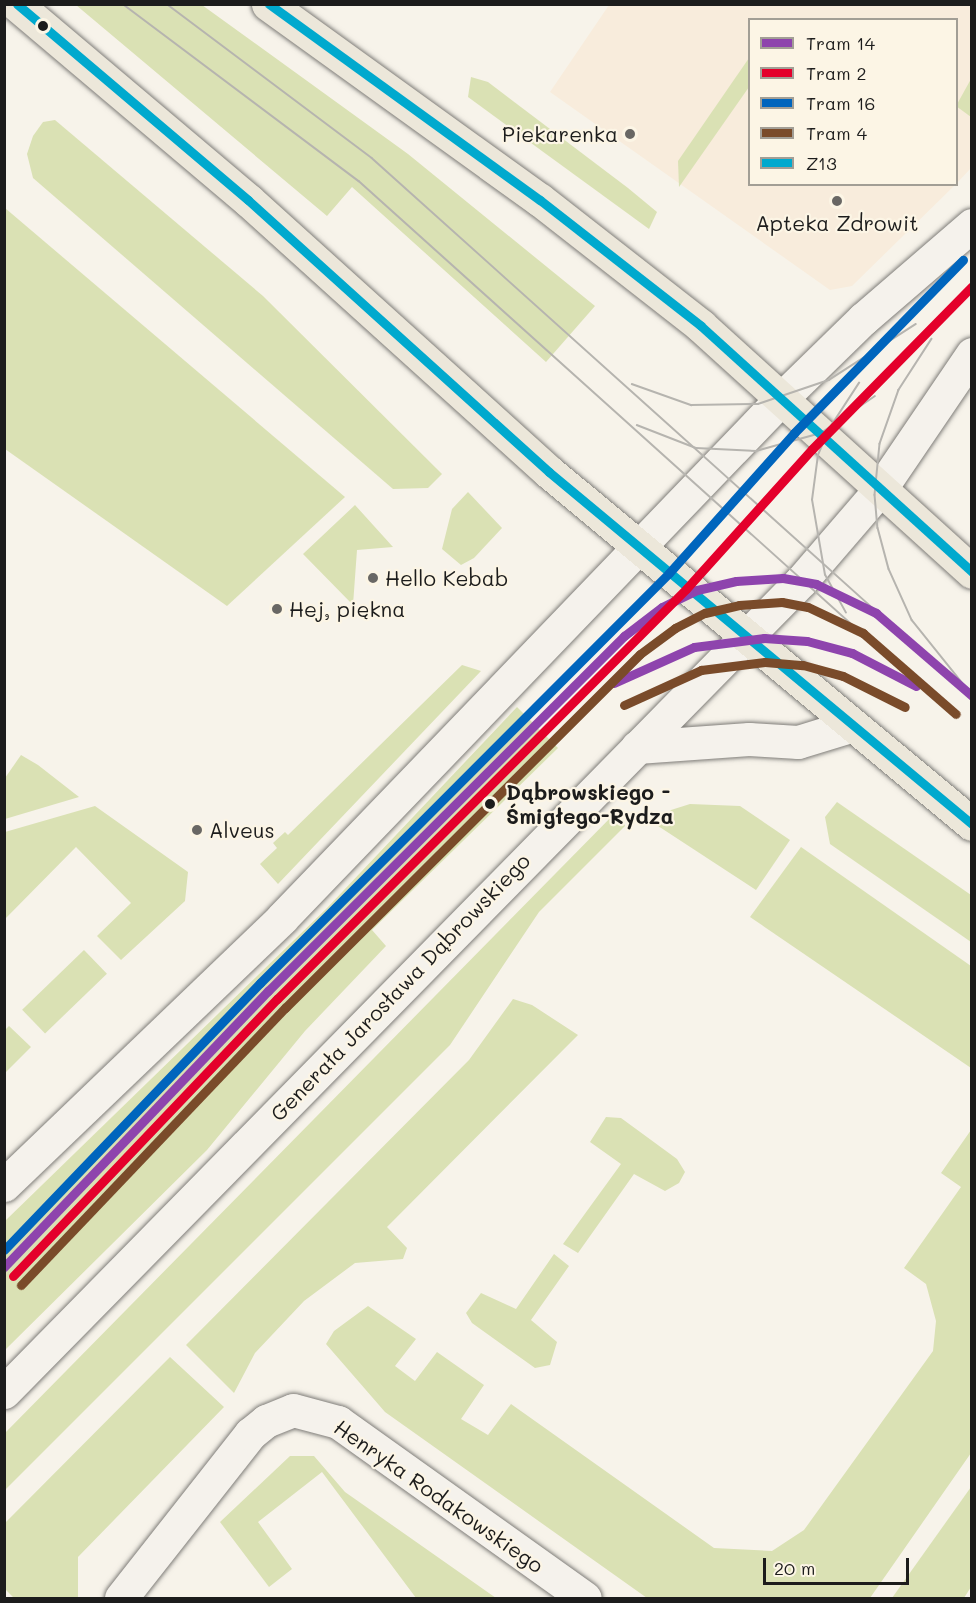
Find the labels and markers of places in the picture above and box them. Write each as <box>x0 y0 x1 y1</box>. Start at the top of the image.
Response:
unlabelled marker <box>37 20 49 32</box>
place label: Piekarenka <box>502 121 618 147</box>
marker: Piekarenka <box>623 127 637 141</box>
marker: Apteka Zdrowit <box>830 194 844 208</box>
place label: Apteka Zdrowit <box>755 210 919 236</box>
place label: Hello Kebab <box>385 565 508 591</box>
marker: Hello Kebab <box>366 571 380 585</box>
place label: Hej, piękna <box>289 596 405 622</box>
marker: Hej, piękna <box>270 602 284 616</box>
place label: Dąbrowskiego - Śmigłego-Rydza <box>506 779 674 829</box>
marker: Dąbrowskiego - Śmigłego-Rydza <box>479 793 501 815</box>
place label: Alveus <box>209 817 275 843</box>
marker: Alveus <box>190 823 204 837</box>

